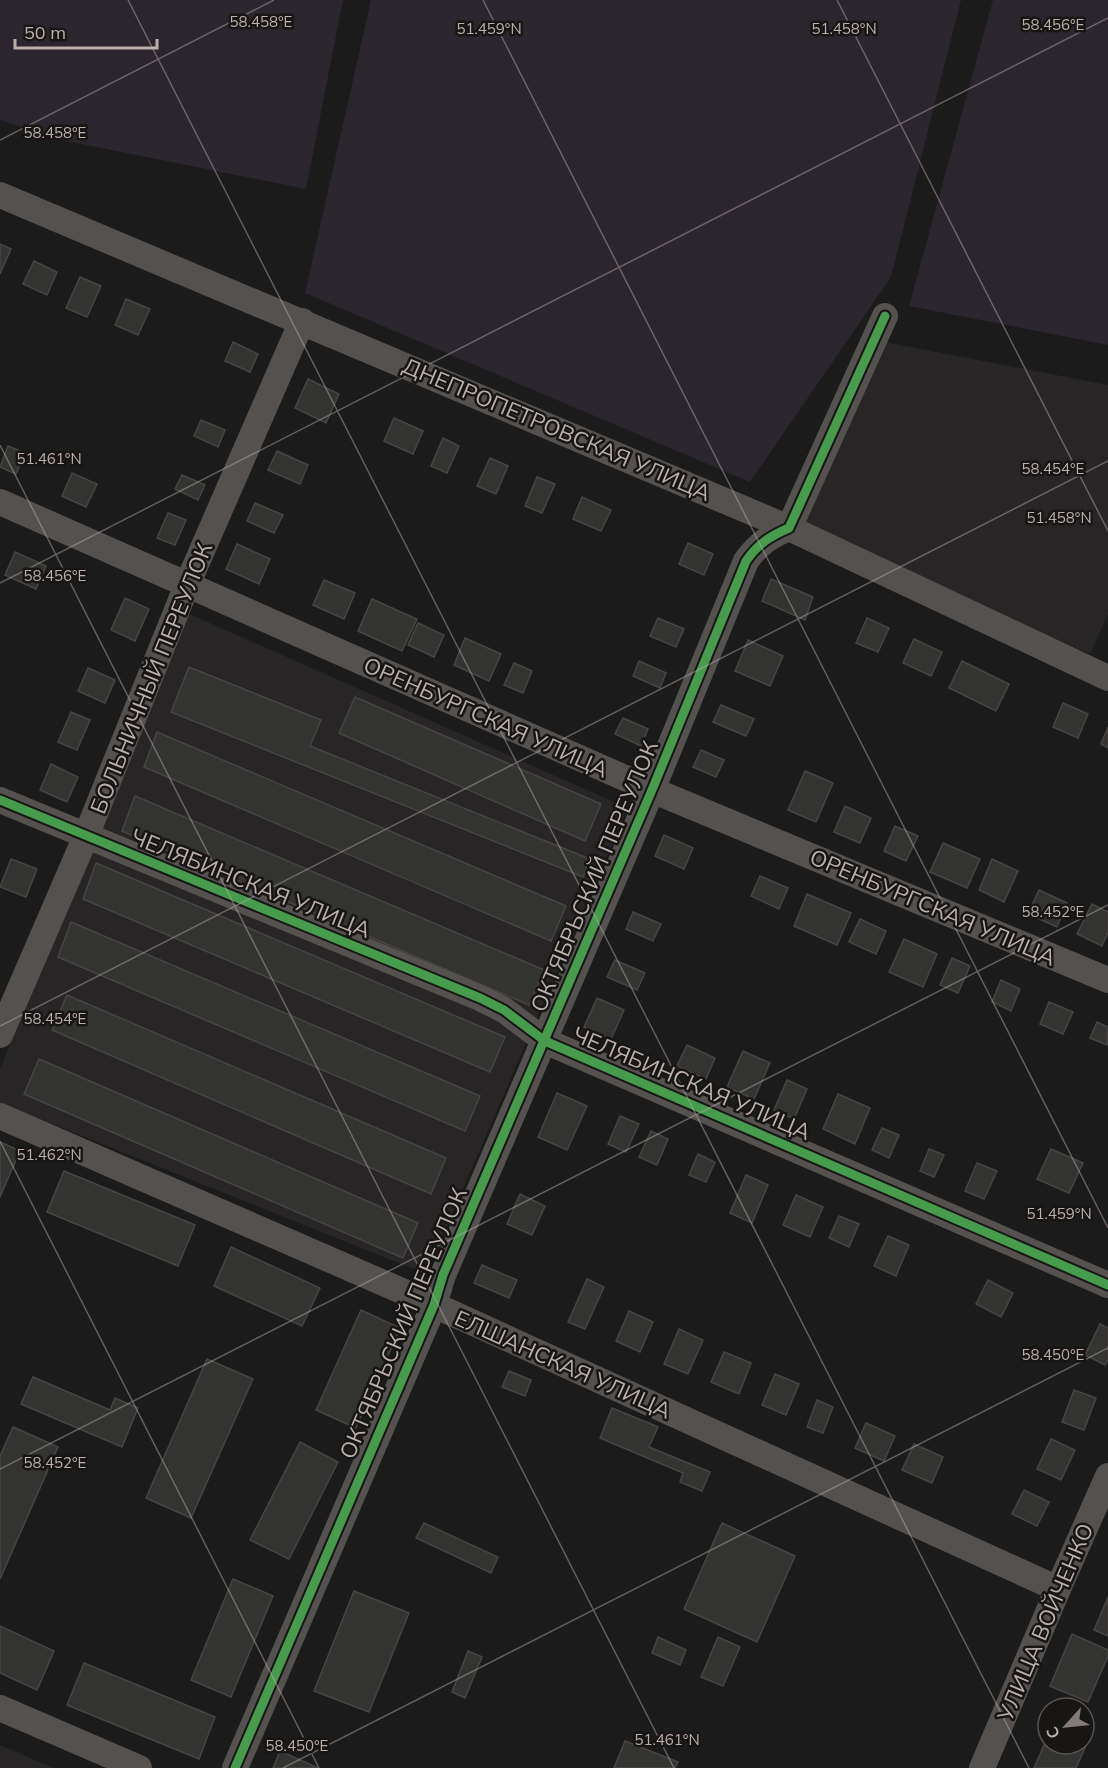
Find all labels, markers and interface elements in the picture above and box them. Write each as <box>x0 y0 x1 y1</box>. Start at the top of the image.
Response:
scale bar <box>15 12 158 50</box>
text: 58.458°E <box>230 12 293 31</box>
text: 58.456°E <box>1022 15 1085 34</box>
text: 51.459°N <box>456 19 522 38</box>
text: 51.458°N <box>811 19 877 38</box>
text: 50 m <box>24 21 66 44</box>
text: 58.458°E <box>24 123 87 142</box>
street label: ДНЕПРОПЕТРОВСКАЯ УЛИЦА <box>399 351 715 507</box>
text: 51.461°N <box>16 449 82 468</box>
text: 58.454°E <box>1022 459 1085 478</box>
text: 51.458°N <box>1026 508 1092 527</box>
street label: БОЛЬНИЧНЫЙ ПЕРЕУЛОК <box>84 538 219 818</box>
text: 58.456°E <box>24 566 87 585</box>
street label: ОРЕНБУРГСКАЯ УЛИЦА <box>359 650 613 784</box>
street label: ОКТЯБРЬСКИЙ ПЕРЕУЛОК <box>524 736 664 1016</box>
street label: ЧЕЛЯБИНСКАЯ УЛИЦА <box>127 822 375 944</box>
street label: ОРЕНБУРГСКАЯ УЛИЦА <box>806 842 1060 972</box>
text: 58.452°E <box>1022 902 1085 921</box>
text: 58.454°E <box>24 1009 87 1028</box>
street label: ЧЕЛЯБИНСКАЯ УЛИЦА <box>569 1020 815 1146</box>
text: 51.462°N <box>16 1145 82 1164</box>
street label: ОКТЯБРЬСКИЙ ПЕРЕУЛОК <box>333 1183 473 1463</box>
text: 51.459°N <box>1026 1204 1092 1223</box>
street label: ЕЛШАНСКАЯ УЛИЦА <box>450 1304 676 1424</box>
text: 58.450°E <box>1022 1345 1085 1364</box>
text: 58.452°E <box>24 1453 87 1472</box>
street label: УЛИЦА ВОЙЧЕНКО <box>990 1519 1099 1726</box>
north arrow <box>1036 1696 1096 1756</box>
text: С <box>1041 1723 1064 1742</box>
text: 51.461°N <box>634 1730 700 1749</box>
text: 58.450°E <box>266 1736 329 1755</box>

